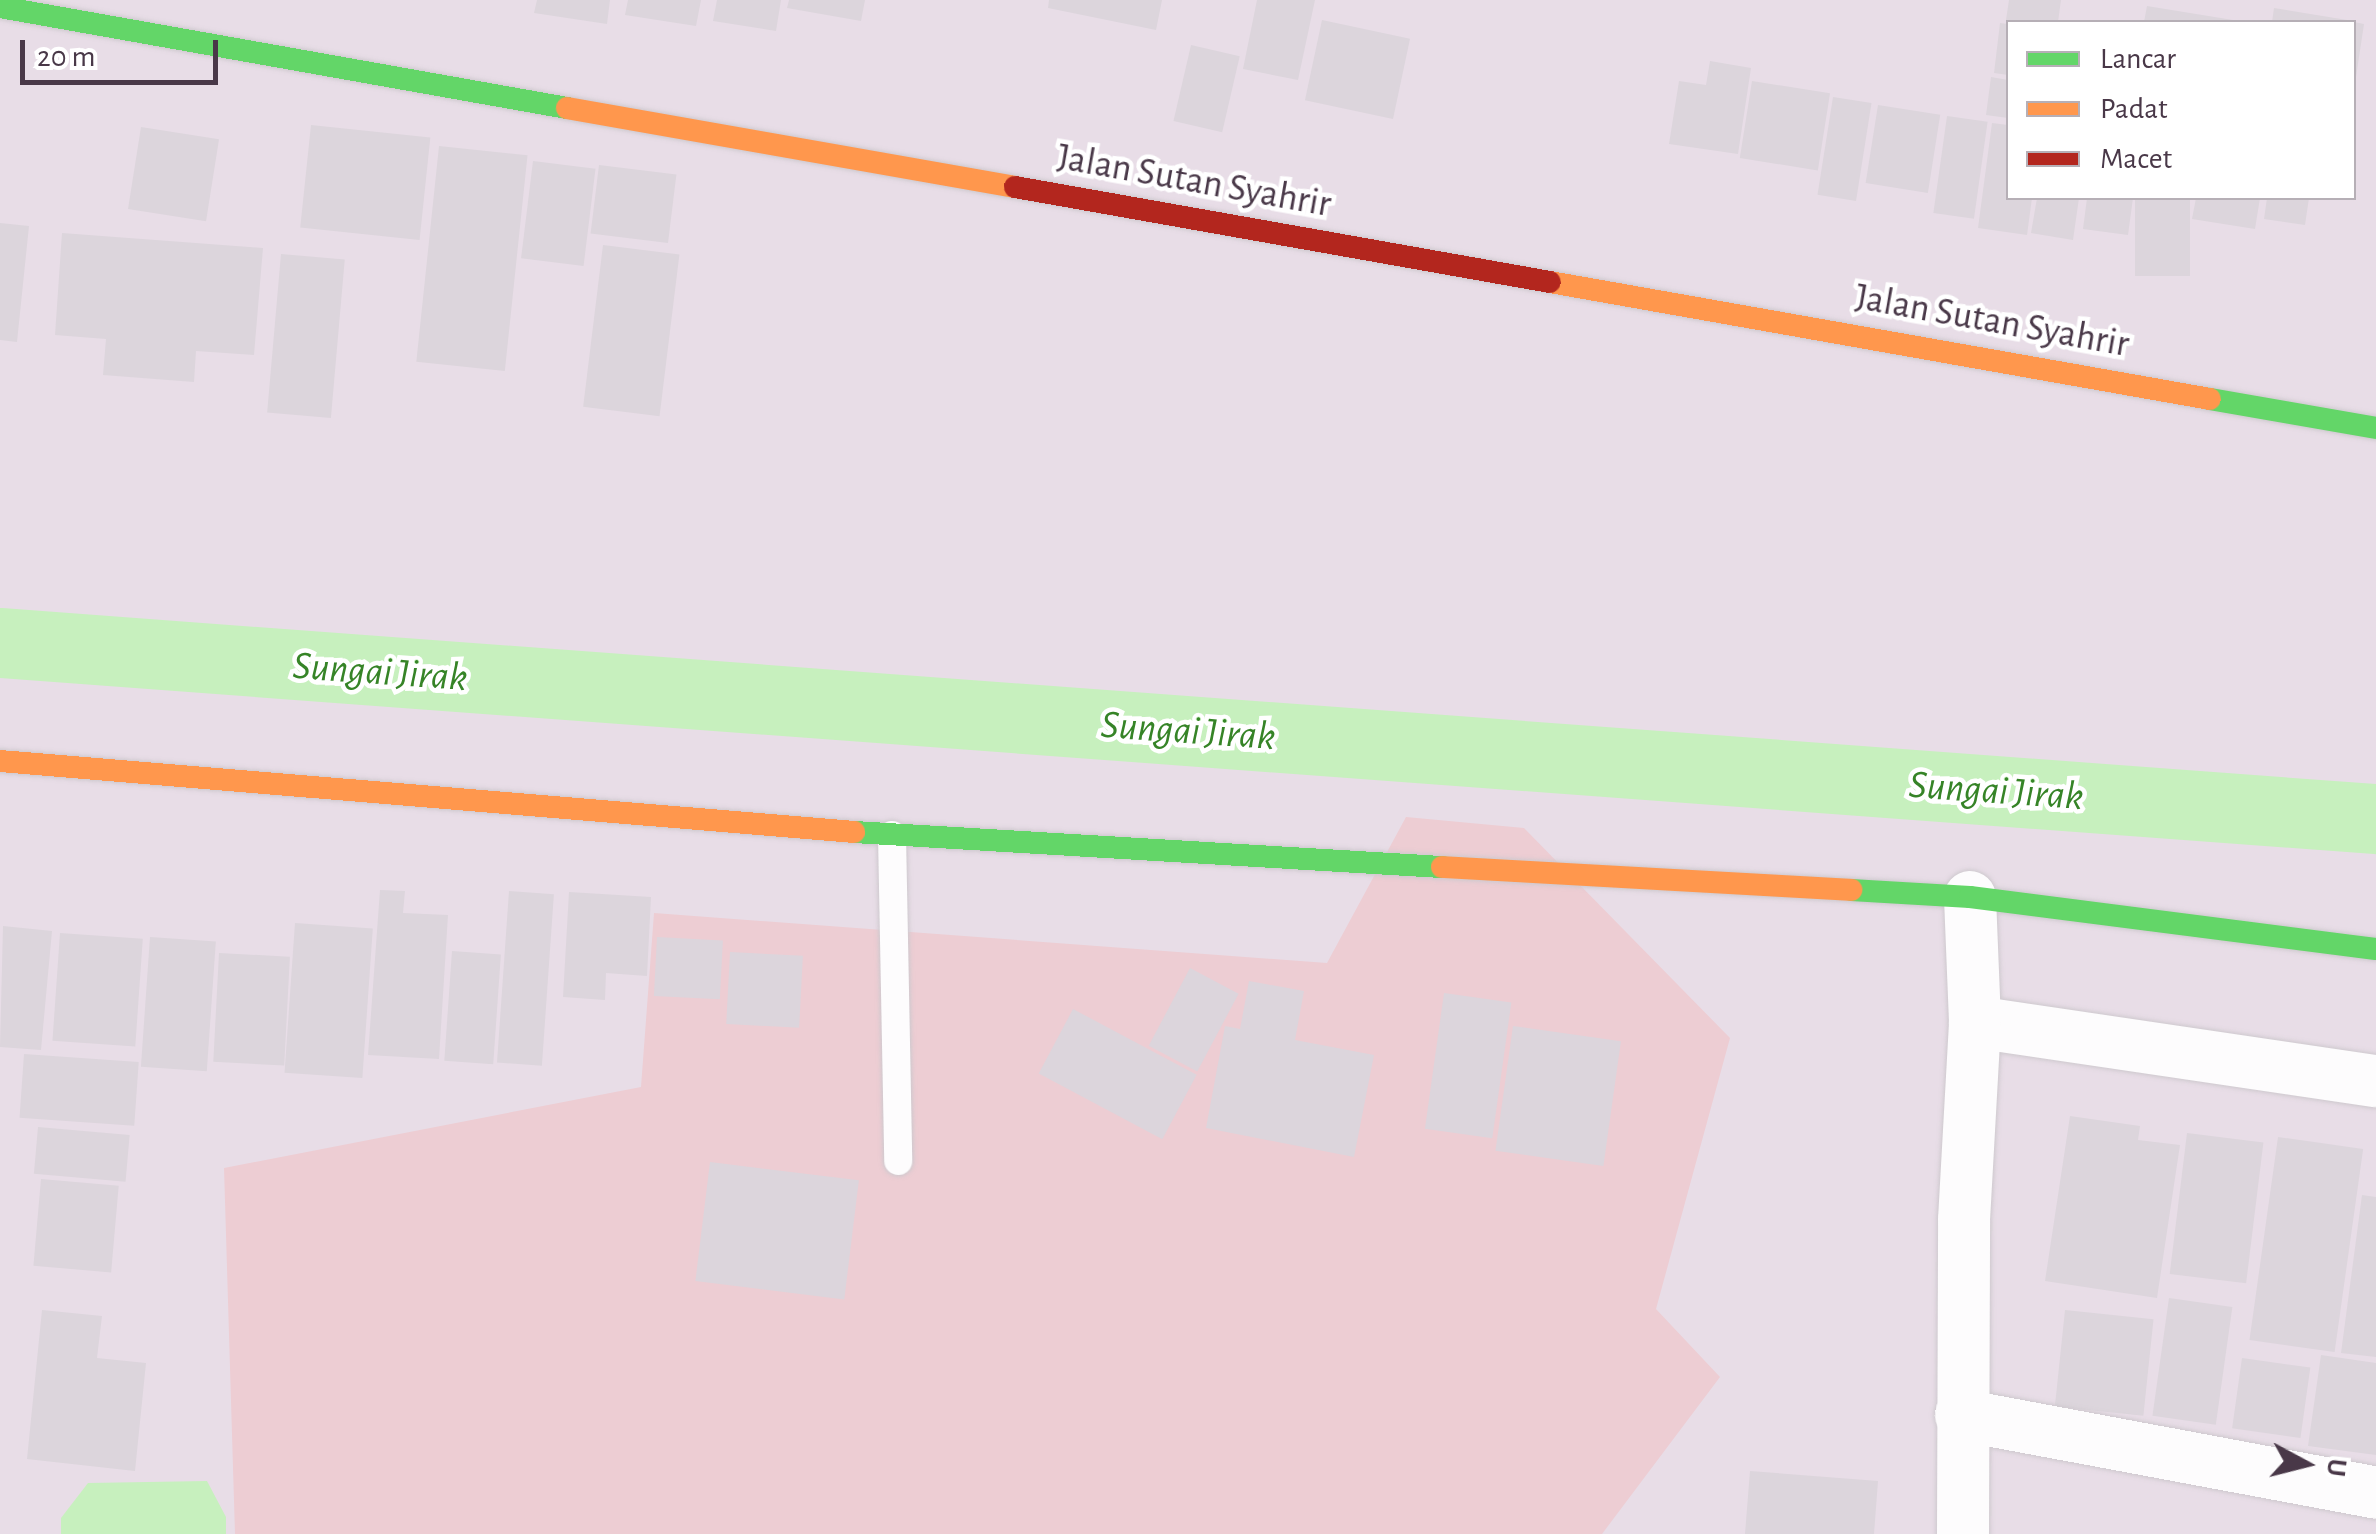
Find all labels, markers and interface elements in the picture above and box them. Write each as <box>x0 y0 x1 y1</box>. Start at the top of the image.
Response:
scale bar <box>25 20 222 82</box>
legend <box>2006 20 2356 200</box>
text: 20 m <box>37 42 95 72</box>
text: Lancar <box>2100 44 2176 74</box>
text: Padat <box>2100 94 2168 124</box>
street label: Jalan Sutan Syahrir <box>1054 135 1334 229</box>
text: Macet <box>2100 144 2172 174</box>
street label: Jalan Sutan Syahrir <box>1852 275 2132 369</box>
water label: Sungai Jirak <box>291 642 469 702</box>
water label: Sungai Jirak <box>1099 701 1277 761</box>
water label: Sungai Jirak <box>1907 761 2085 821</box>
north arrow <box>2256 1414 2356 1514</box>
text: U <box>2321 1457 2351 1478</box>

